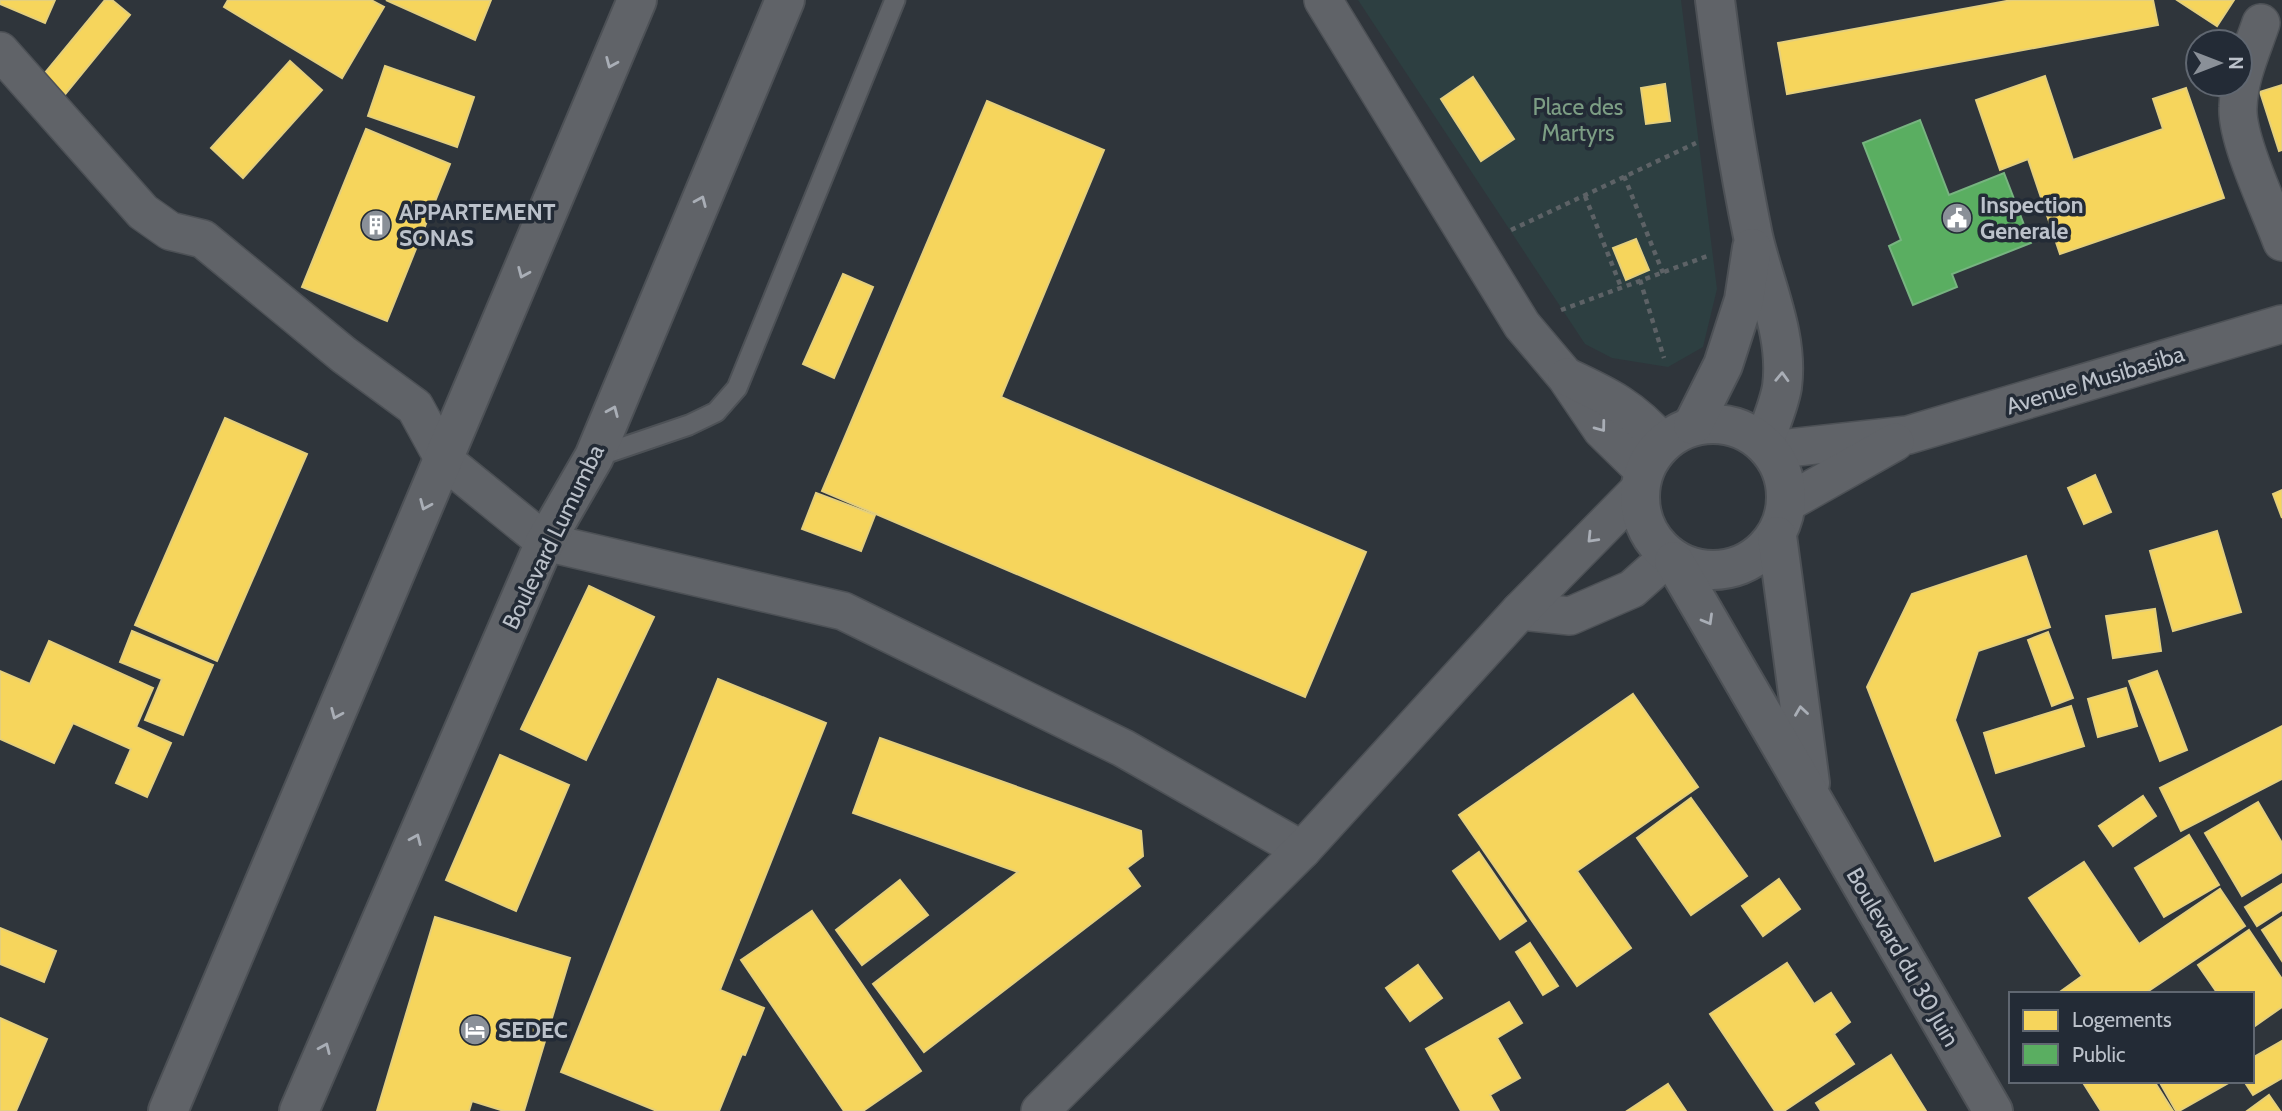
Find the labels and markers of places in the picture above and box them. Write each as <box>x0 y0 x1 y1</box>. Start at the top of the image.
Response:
place label: Inspection Generale <box>1980 191 2083 245</box>
place label: APPARTEMENT SONAS <box>399 198 556 252</box>
public building icon: Inspection Generale <box>1940 201 1974 235</box>
building icon: APPARTEMENT SONAS <box>359 208 393 242</box>
hotel icon: SEDEC <box>458 1013 492 1047</box>
place label: SEDEC <box>498 1016 568 1044</box>

